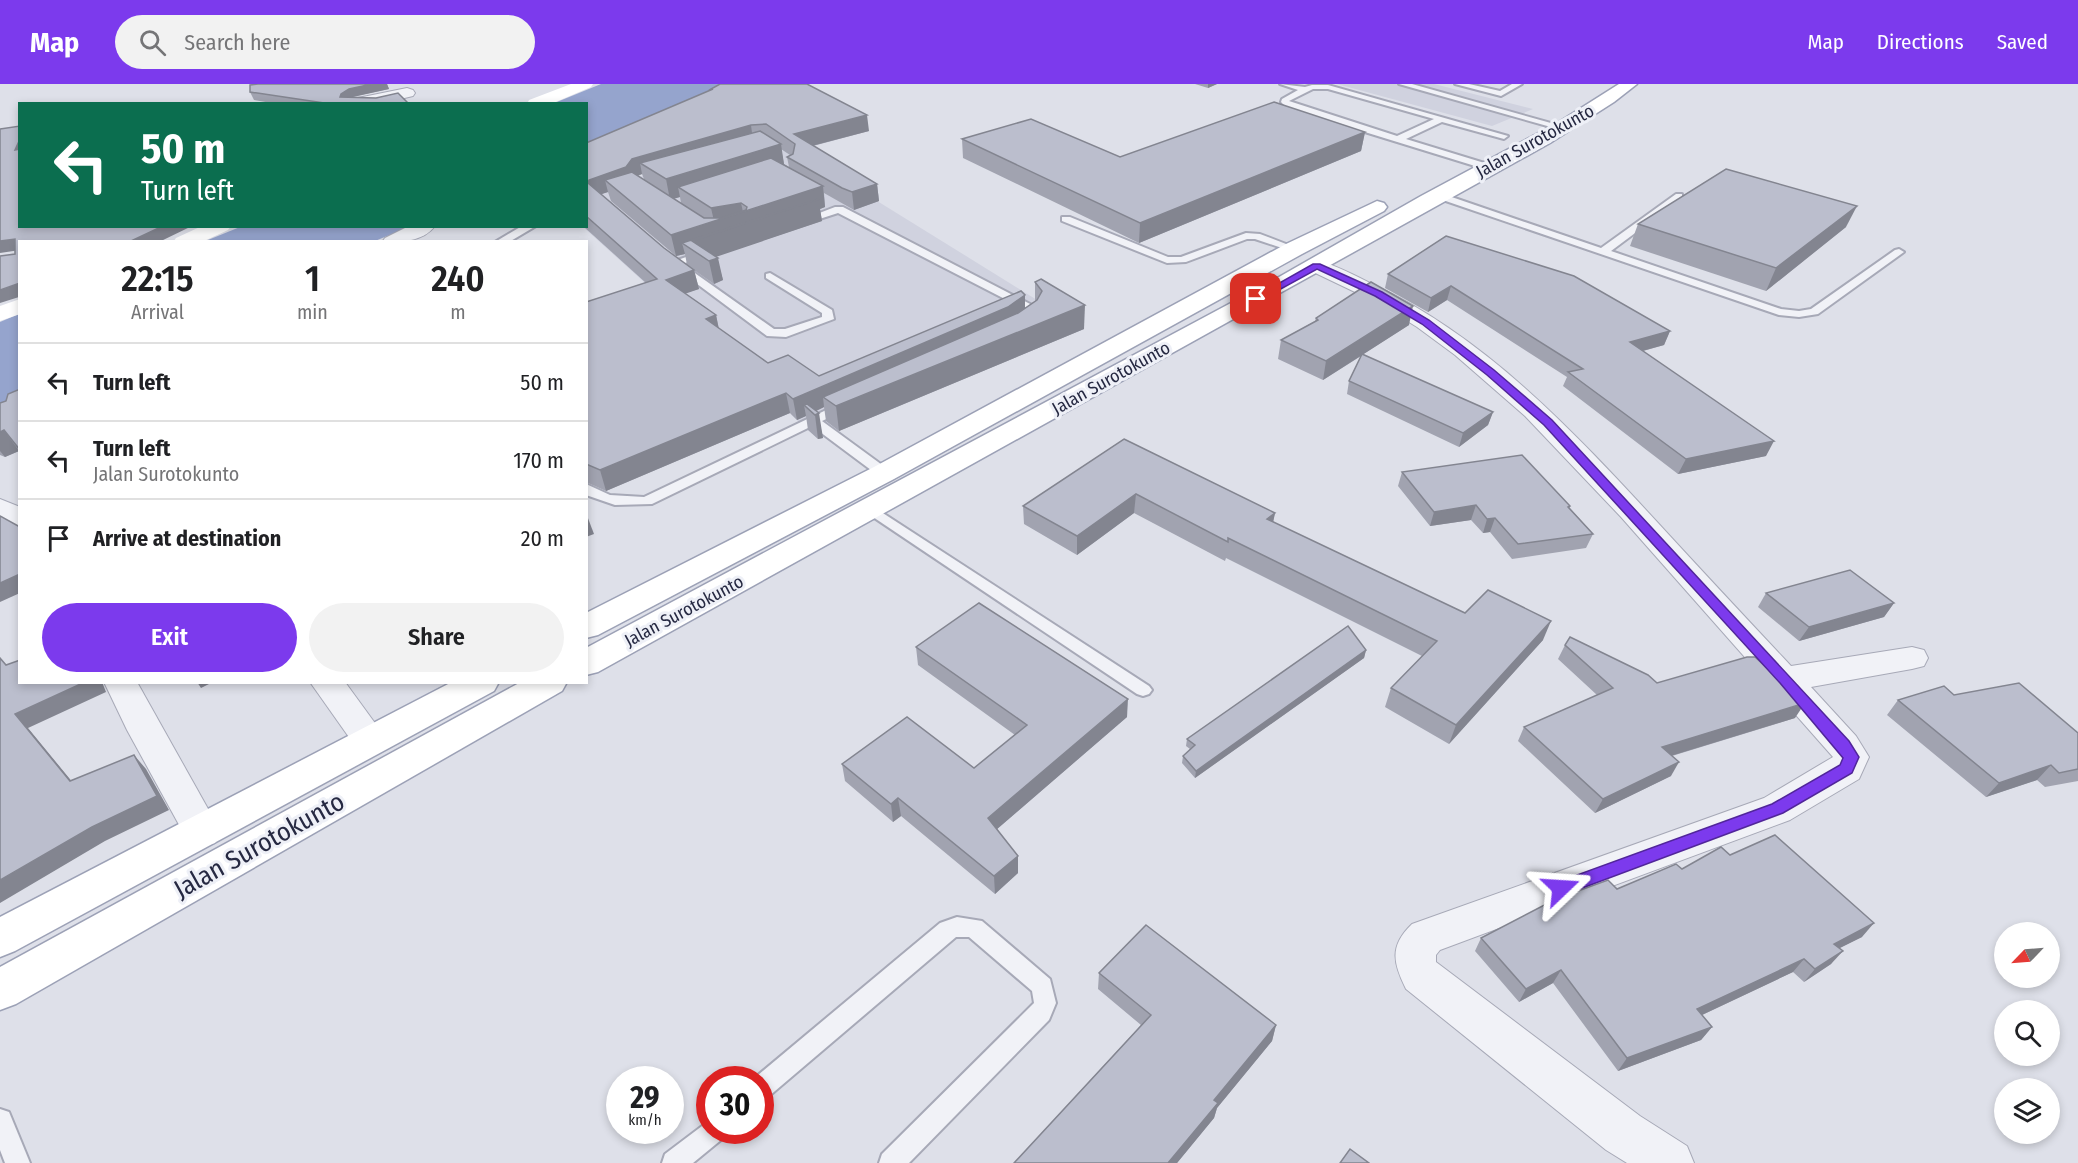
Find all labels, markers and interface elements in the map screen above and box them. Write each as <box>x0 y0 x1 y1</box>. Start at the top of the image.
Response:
search box <box>115 15 535 69</box>
text: Map <box>30 26 79 59</box>
icon: search <box>136 26 169 59</box>
text: Search here <box>184 29 290 56</box>
text: Map <box>1807 29 1844 55</box>
text: Directions <box>1877 29 1964 55</box>
text: Saved <box>1997 29 2048 55</box>
street label: Jalan Surotokunto <box>1472 99 1598 183</box>
text: 50 m <box>141 124 225 174</box>
icon: left <box>42 126 120 204</box>
text: Turn left <box>141 175 234 207</box>
text: 22:15 <box>121 257 194 301</box>
text: 1 <box>305 257 320 301</box>
text: 240 <box>431 257 485 301</box>
pin <box>1230 273 1281 324</box>
icon: arrive <box>1239 282 1272 315</box>
text: Arrival <box>131 300 184 324</box>
text: min <box>297 300 328 324</box>
text: m <box>450 300 466 324</box>
street label: Jalan Surotokunto <box>1048 336 1174 420</box>
icon: left <box>42 366 75 399</box>
text: Turn left <box>93 369 171 396</box>
text: 50 m <box>520 369 564 396</box>
text: Turn left <box>93 435 171 462</box>
icon: left <box>42 444 75 477</box>
text: 170 m <box>513 447 564 474</box>
text: Jalan Surotokunto <box>93 462 239 486</box>
icon: arrive <box>42 522 75 555</box>
text: Arrive at destination <box>93 525 281 552</box>
text: 20 m <box>521 525 564 552</box>
street label: Jalan Surotokunto <box>621 570 747 652</box>
button: Exit <box>42 603 297 672</box>
button: Share <box>309 603 564 672</box>
street label: Jalan Surotokunto <box>169 786 350 905</box>
position arrow <box>1529 856 1593 920</box>
north arrow <box>1994 922 2060 988</box>
map controls <box>1994 922 2060 1144</box>
button: search <box>1994 1000 2060 1066</box>
speed limit sign: 30 <box>696 1066 774 1144</box>
button: layers <box>1994 1078 2060 1144</box>
text: 29 <box>630 1080 660 1116</box>
text: km/h <box>628 1111 662 1129</box>

